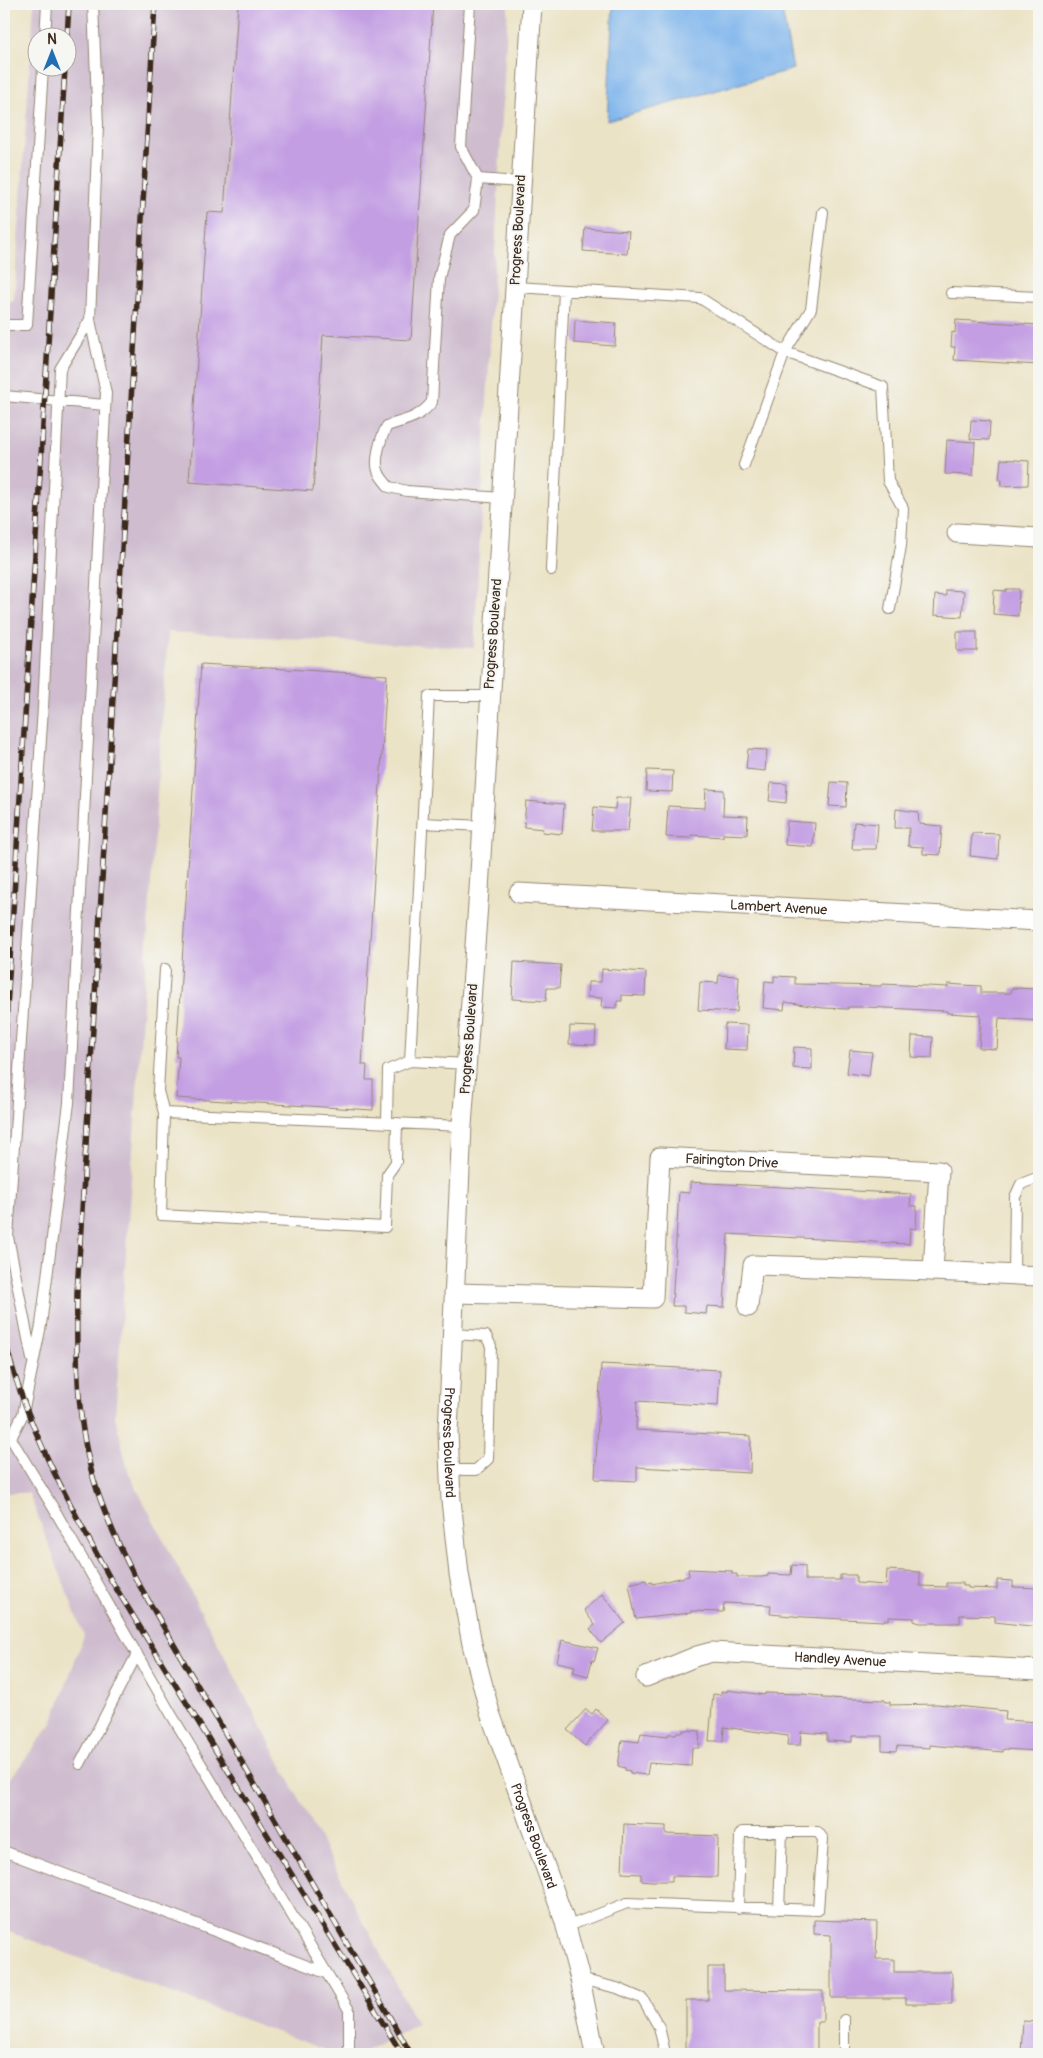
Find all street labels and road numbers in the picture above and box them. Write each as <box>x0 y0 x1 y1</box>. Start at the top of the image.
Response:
street label: Progress Boulevard <box>507 174 529 286</box>
street label: Progress Boulevard <box>481 578 505 690</box>
street label: Lambert Avenue <box>730 896 828 918</box>
street label: Progress Boulevard <box>457 983 481 1095</box>
street label: Fairington Drive <box>685 1150 779 1171</box>
street label: Progress Boulevard <box>439 1387 459 1498</box>
street label: Handley Avenue <box>794 1648 887 1670</box>
street label: Progress Boulevard <box>507 1781 561 1891</box>

